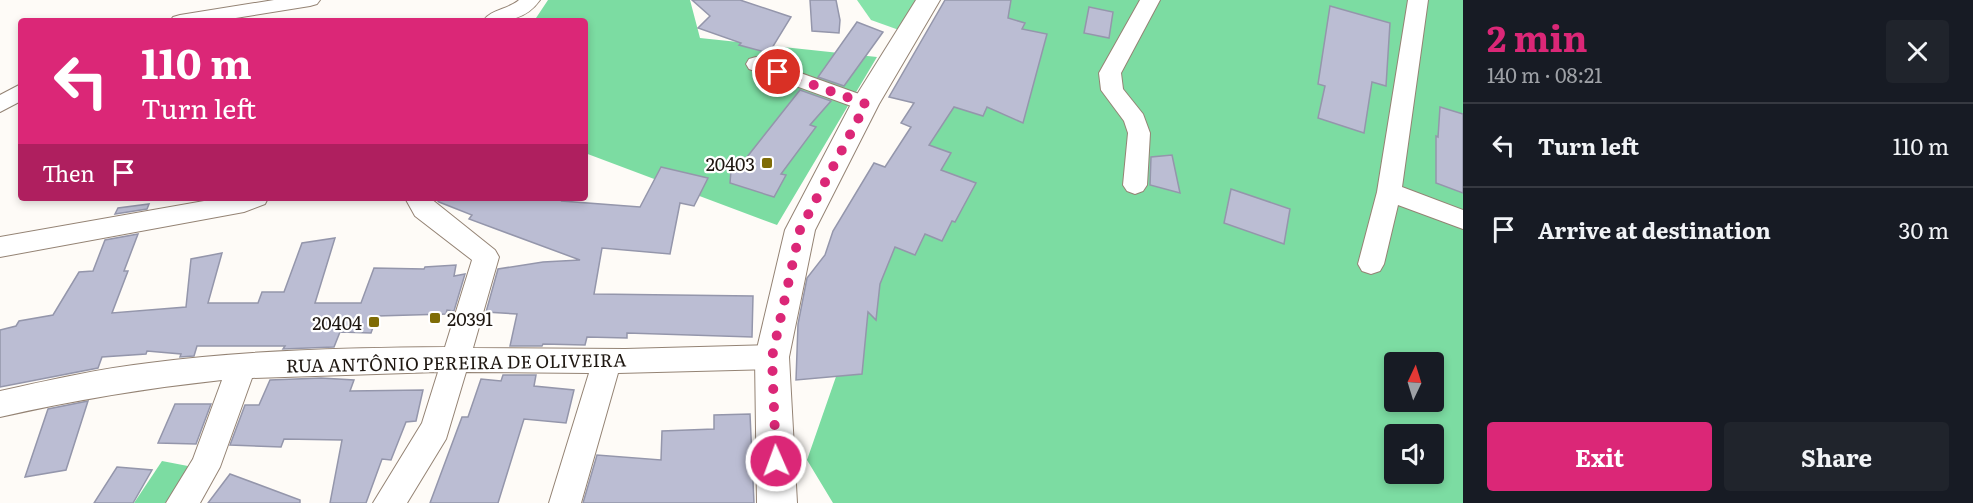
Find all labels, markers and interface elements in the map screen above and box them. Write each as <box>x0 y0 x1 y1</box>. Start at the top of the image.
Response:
text: 2 min <box>1487 10 1588 63</box>
button: close <box>1886 20 1949 83</box>
text: 110 m <box>141 30 252 92</box>
icon: left <box>42 42 120 120</box>
pin <box>752 46 803 97</box>
icon: arrive <box>761 55 794 88</box>
text: 140 m · 08:21 <box>1487 59 1602 89</box>
text: Turn left <box>141 87 256 127</box>
icon: left <box>1487 129 1520 162</box>
text: Turn left <box>1538 129 1639 162</box>
text: 110 m <box>1893 129 1949 162</box>
place label: 20403 <box>706 150 755 177</box>
text: Then <box>42 156 95 189</box>
icon: arrive <box>107 156 140 189</box>
marker: 20403 <box>760 156 774 170</box>
icon: arrive <box>1487 213 1520 246</box>
text: Arrive at destination <box>1538 213 1771 246</box>
text: 30 m <box>1899 213 1949 246</box>
place label: 20391 <box>447 305 493 332</box>
place label: 20404 <box>312 309 362 336</box>
marker: 20391 <box>428 311 442 325</box>
marker: 20404 <box>367 315 381 329</box>
street label: RUA ANTÔNIO PEREIRA DE OLIVEIRA <box>286 346 626 378</box>
north arrow <box>1384 352 1444 412</box>
map controls <box>1384 352 1444 484</box>
button: Exit <box>1487 422 1712 491</box>
button: Share <box>1724 422 1949 491</box>
button: sound <box>1384 424 1444 484</box>
position arrow <box>744 429 808 493</box>

